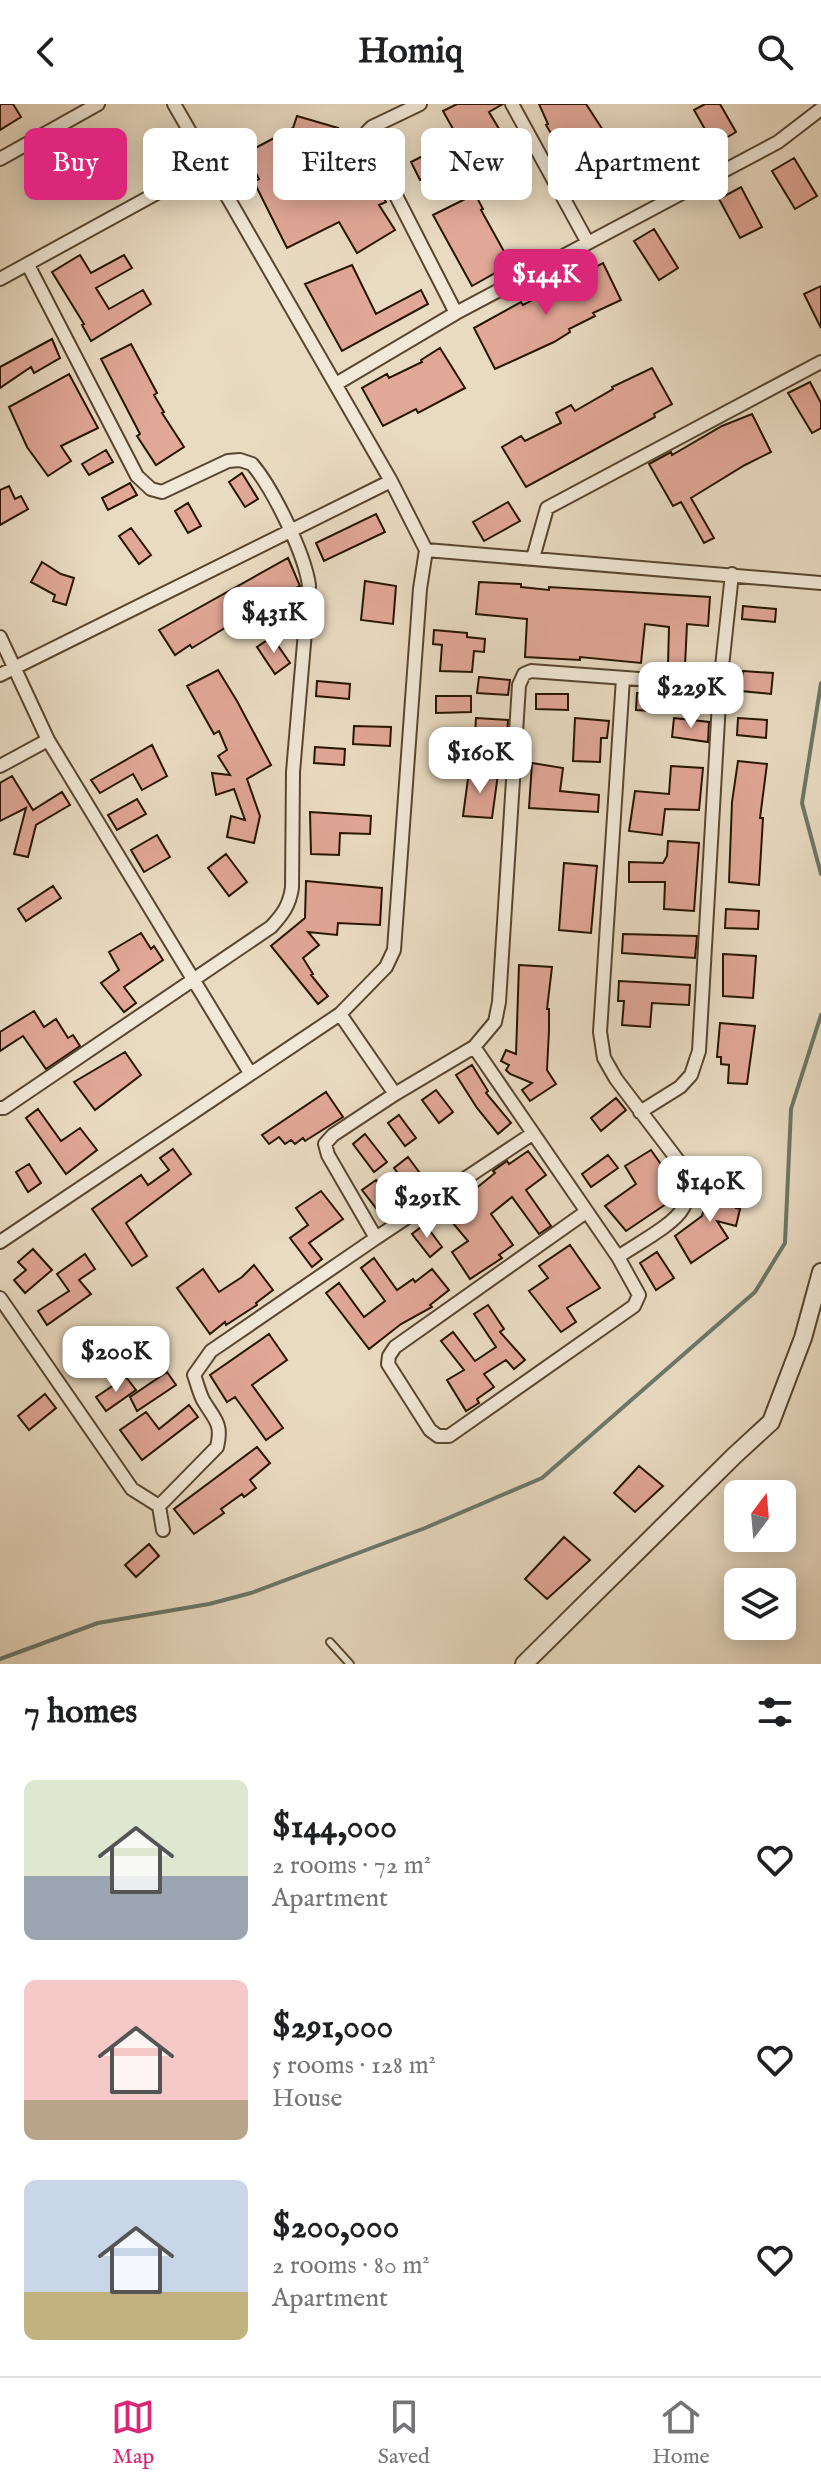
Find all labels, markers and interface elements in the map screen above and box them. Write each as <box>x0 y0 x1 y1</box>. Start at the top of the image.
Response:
text: Homiq <box>358 29 463 75</box>
icon: back <box>24 30 68 74</box>
icon: search <box>753 30 797 74</box>
chip: Buy <box>24 128 127 200</box>
chip: Rent <box>143 128 257 200</box>
chip: Filters <box>273 128 405 200</box>
chip: New <box>421 128 532 200</box>
chip: Apartment <box>548 128 728 200</box>
pin: $144K <box>490 249 602 317</box>
text: $144K <box>512 258 580 291</box>
pin: $431K <box>218 587 330 655</box>
text: $431K <box>241 596 307 629</box>
pin: $229K <box>635 662 747 730</box>
text: $229K <box>657 671 725 704</box>
pin: $160K <box>424 727 536 795</box>
text: $160K <box>447 736 513 769</box>
pin: $140K <box>654 1156 766 1224</box>
text: $140K <box>676 1165 744 1198</box>
pin: $291K <box>371 1172 483 1240</box>
text: $291K <box>394 1181 460 1214</box>
pin: $200K <box>60 1326 172 1394</box>
text: $200K <box>81 1335 151 1368</box>
north arrow <box>724 1480 796 1552</box>
map controls <box>724 1480 796 1640</box>
button: layers <box>724 1568 796 1640</box>
icon: filters <box>753 1690 797 1734</box>
text: 7 homes <box>24 1691 137 1734</box>
text: $144,000 <box>272 1806 397 1849</box>
icon: home <box>88 1812 184 1908</box>
icon: heart <box>753 1838 797 1882</box>
text: 2 rooms · 72 m² <box>272 1849 431 1882</box>
text: Apartment <box>272 1882 388 1915</box>
text: $291,000 <box>272 2006 393 2049</box>
icon: home <box>88 2012 184 2108</box>
icon: heart <box>753 2038 797 2082</box>
text: 5 rooms · 128 m² <box>272 2049 436 2082</box>
text: House <box>272 2082 342 2115</box>
text: $200,000 <box>272 2206 399 2249</box>
icon: home <box>88 2212 184 2308</box>
icon: heart <box>753 2238 797 2282</box>
text: 2 rooms · 80 m² <box>272 2249 430 2282</box>
text: Apartment <box>272 2282 388 2315</box>
tab: Map <box>111 2395 155 2471</box>
tab: Saved <box>378 2395 430 2471</box>
tab: Home <box>652 2395 710 2471</box>

